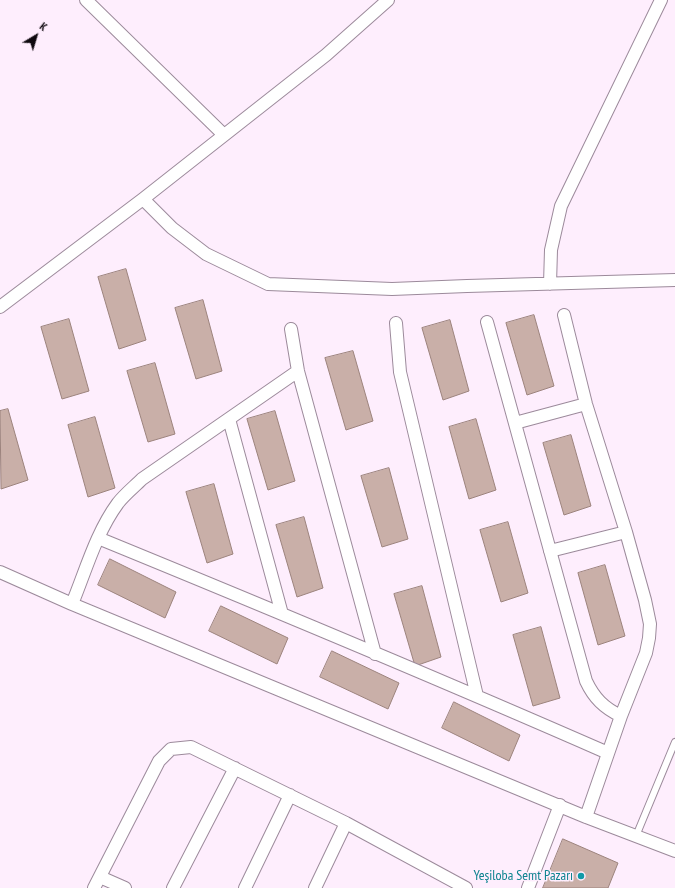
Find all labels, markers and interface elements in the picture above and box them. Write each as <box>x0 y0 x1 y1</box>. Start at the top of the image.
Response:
north arrow <box>16 16 56 56</box>
text: K <box>37 19 50 34</box>
place label: Yeşiloba Semt Pazarı <box>473 868 573 884</box>
marker: Yeşiloba Semt Pazarı <box>576 871 586 881</box>

